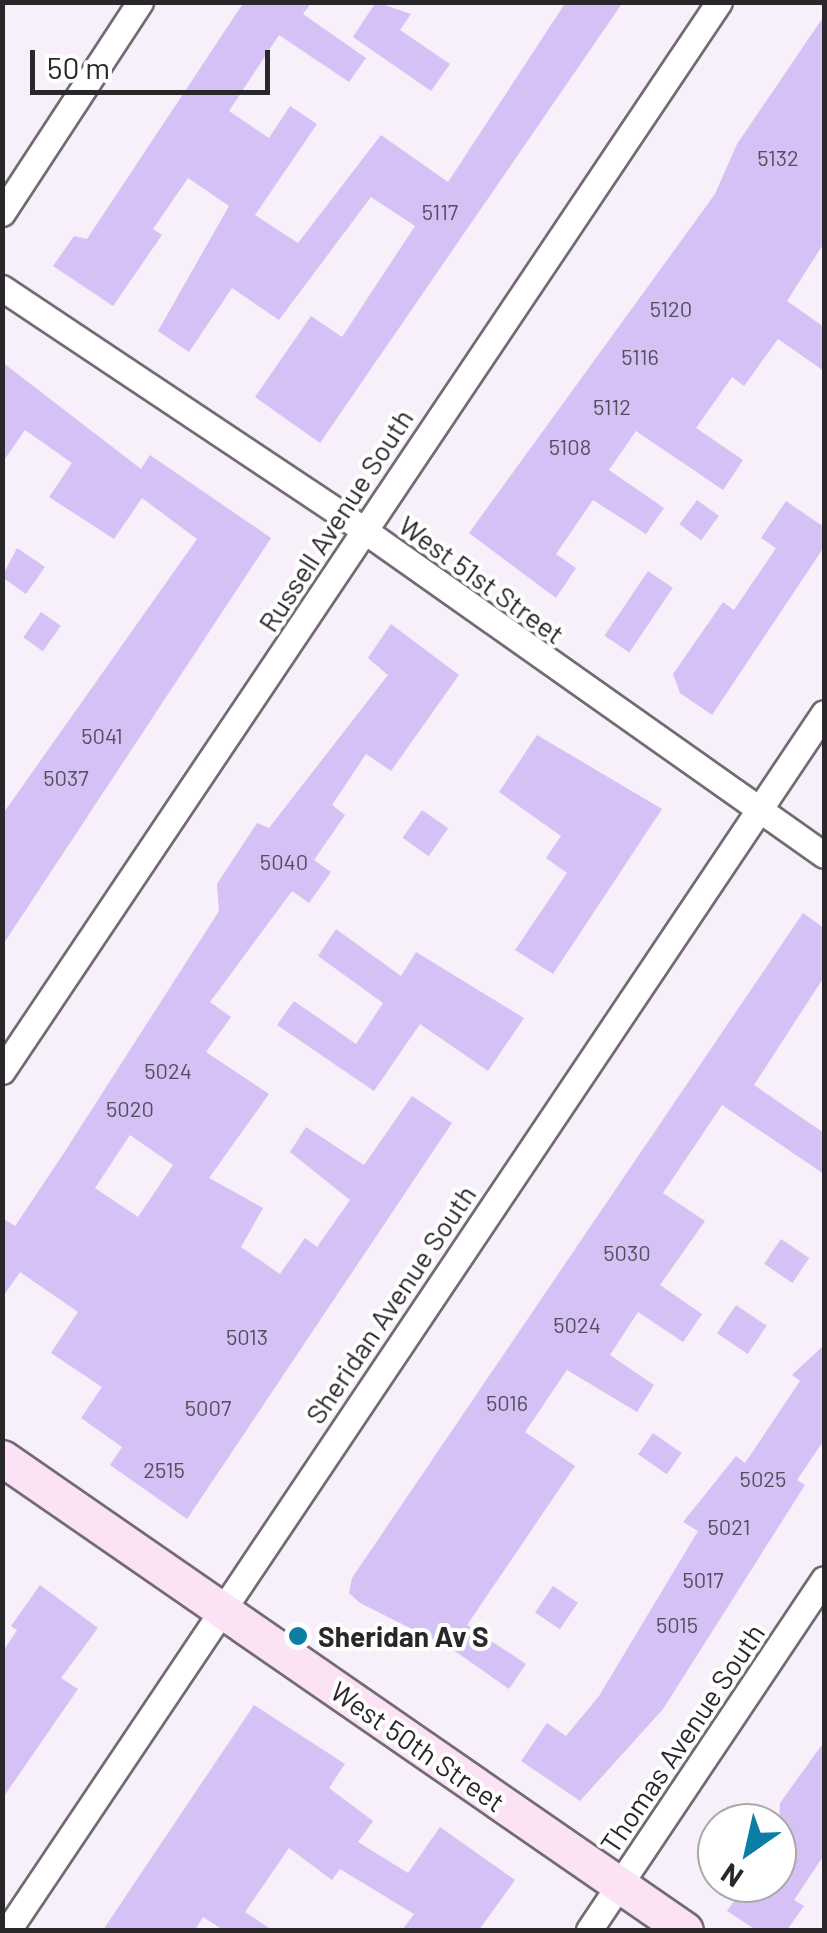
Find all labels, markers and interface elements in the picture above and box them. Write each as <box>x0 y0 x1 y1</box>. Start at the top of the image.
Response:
scale bar <box>35 30 275 92</box>
text: 50 m <box>47 49 110 85</box>
house number: 5132 <box>757 145 799 171</box>
house number: 5117 <box>422 199 458 225</box>
house number: 5120 <box>650 296 692 322</box>
house number: 5116 <box>621 344 659 370</box>
house number: 5112 <box>593 394 631 420</box>
street label: Russell Avenue South <box>251 402 419 638</box>
house number: 5108 <box>549 434 591 460</box>
street label: West 51st Street <box>393 508 571 650</box>
house number: 5041 <box>81 723 123 749</box>
house number: 5037 <box>43 765 89 791</box>
house number: 5040 <box>260 849 308 875</box>
house number: 5024 <box>144 1058 192 1084</box>
house number: 5020 <box>106 1096 154 1122</box>
street label: Sheridan Avenue South <box>298 1178 482 1430</box>
house number: 5030 <box>603 1240 651 1266</box>
house number: 5024 <box>553 1312 601 1338</box>
house number: 5013 <box>226 1324 268 1350</box>
house number: 5016 <box>486 1390 528 1416</box>
house number: 5007 <box>185 1395 231 1421</box>
house number: 2515 <box>143 1457 185 1483</box>
house number: 5025 <box>740 1466 786 1492</box>
house number: 5021 <box>708 1514 750 1540</box>
house number: 5017 <box>682 1567 724 1593</box>
house number: 5015 <box>656 1612 698 1638</box>
street label: Thomas Avenue South <box>593 1617 771 1859</box>
place label: Sheridan Av S <box>318 1619 489 1653</box>
marker: Sheridan Av S <box>287 1625 309 1647</box>
street label: West 50th Street <box>325 1674 511 1818</box>
north arrow <box>697 1803 797 1903</box>
text: N <box>714 1857 749 1896</box>

